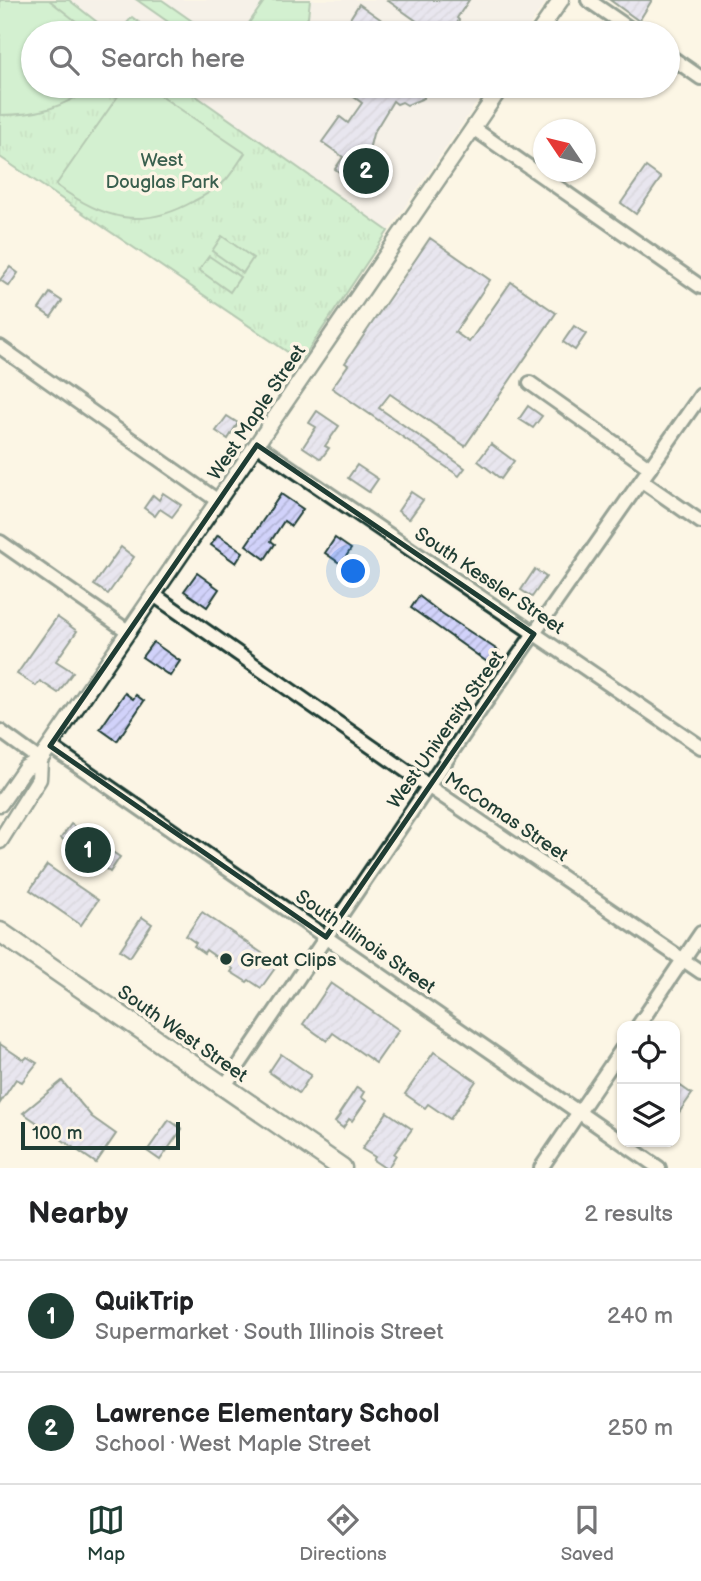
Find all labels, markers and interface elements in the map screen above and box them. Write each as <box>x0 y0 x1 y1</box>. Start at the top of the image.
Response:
search box <box>21 21 680 98</box>
icon: search <box>45 41 83 79</box>
text: Search here <box>101 44 245 75</box>
north arrow <box>533 119 596 182</box>
pin: 2 <box>343 145 389 197</box>
park label: West Douglas Park <box>105 149 219 194</box>
street label: West Maple Street <box>203 341 311 485</box>
street label: South Kessler Street <box>410 523 568 640</box>
your location <box>336 554 370 588</box>
street label: West University Street <box>383 646 509 813</box>
street label: McComas Street <box>440 768 572 867</box>
pin: 1 <box>65 824 111 876</box>
street label: South Illinois Street <box>291 885 440 999</box>
place label: Great Clips <box>240 949 336 972</box>
marker: Great Clips <box>218 951 234 967</box>
street label: South West Street <box>113 981 252 1088</box>
map controls <box>617 1021 680 1147</box>
button: locate <box>617 1021 680 1084</box>
button: layers <box>617 1084 680 1147</box>
scale bar <box>21 1119 180 1151</box>
text: 100 m <box>32 1122 83 1145</box>
text: Nearby <box>28 1196 128 1232</box>
text: 2 results <box>584 1200 673 1228</box>
text: QuikTrip <box>95 1287 194 1318</box>
text: 1 <box>46 1302 56 1330</box>
text: 240 m <box>607 1302 673 1330</box>
text: Supermarket · South Illinois Street <box>95 1318 444 1346</box>
text: Lawrence Elementary School <box>95 1399 440 1430</box>
text: 2 <box>44 1414 58 1442</box>
text: 250 m <box>607 1414 673 1442</box>
text: School · West Maple Street <box>95 1430 371 1458</box>
tab: Map <box>87 1501 125 1566</box>
tab: Directions <box>299 1501 387 1566</box>
tab: Saved <box>561 1501 614 1566</box>

